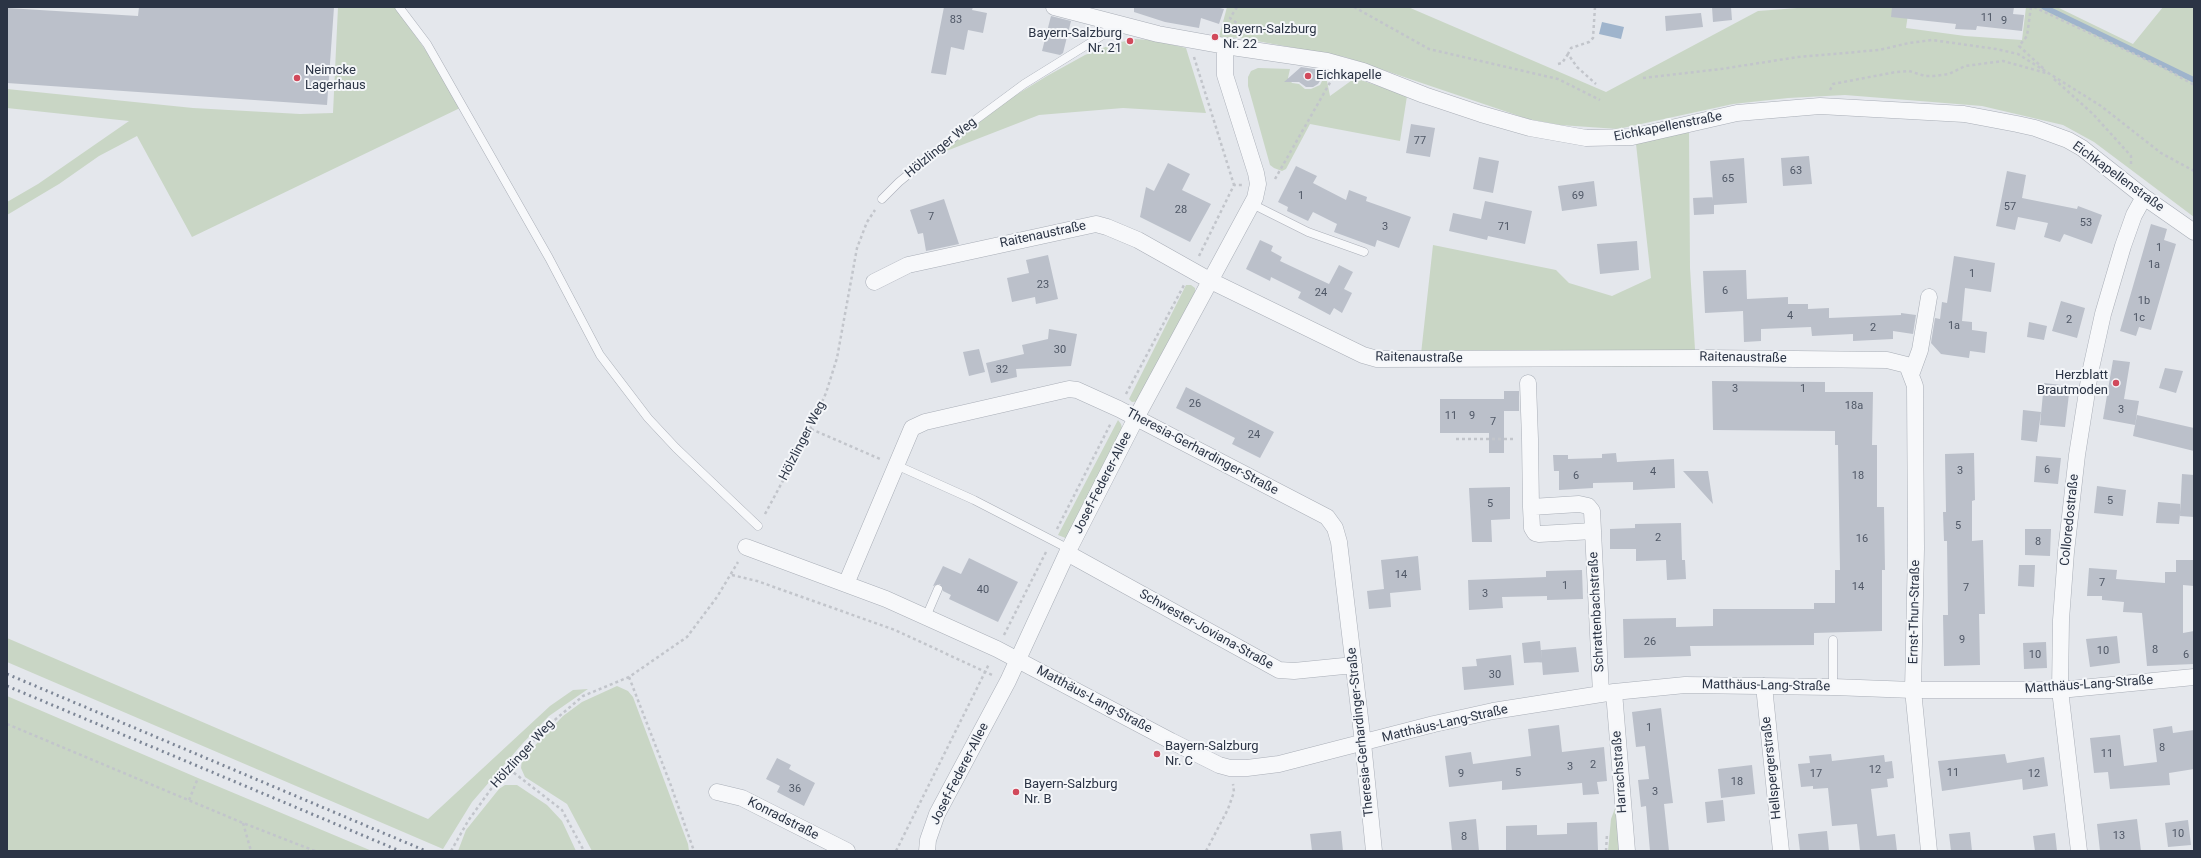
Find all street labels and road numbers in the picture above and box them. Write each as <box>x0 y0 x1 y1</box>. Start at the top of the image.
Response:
street label: Eichkapellenstraße <box>1613 109 1723 145</box>
street label: Hölzlinger Weg <box>902 115 980 181</box>
street label: Eichkapellenstraße <box>2069 138 2167 216</box>
street label: Raitenaustraße <box>999 218 1087 252</box>
street label: Raitenaustraße <box>1375 349 1463 367</box>
street label: Raitenaustraße <box>1699 349 1787 367</box>
street label: Hölzlinger Weg <box>776 399 830 483</box>
street label: Theresia-Gerhardinger-Straße <box>1123 405 1281 499</box>
street label: Josef-Federer-Allee <box>1071 429 1135 537</box>
street label: Colloredostraße <box>2057 473 2083 567</box>
street label: Schrattenbachstraße <box>1586 551 1608 673</box>
street label: Ernst-Thun-Straße <box>1906 560 1924 664</box>
street label: Schwester-Joviana-Straße <box>1136 587 1276 673</box>
street label: Theresia-Gerhardinger-Straße <box>1344 647 1378 817</box>
street label: Matthäus-Lang-Straße <box>1034 663 1154 737</box>
street label: Matthäus-Lang-Straße <box>2024 673 2154 697</box>
street label: Matthäus-Lang-Straße <box>1702 677 1830 695</box>
street label: Matthäus-Lang-Straße <box>1381 702 1509 746</box>
street label: Hölzlinger Weg <box>488 716 558 792</box>
street label: Hellspergerstraße <box>1759 716 1785 820</box>
street label: Josef-Federer-Allee <box>928 720 992 828</box>
street label: Harrachstraße <box>1609 730 1631 814</box>
street label: Konradstraße <box>745 794 821 844</box>

